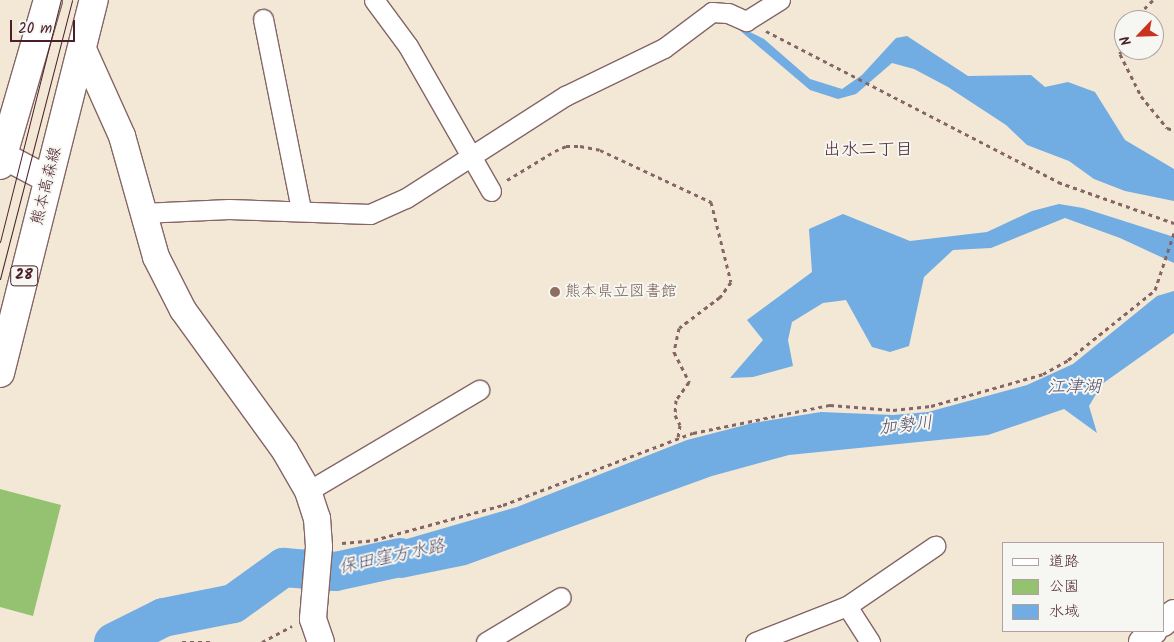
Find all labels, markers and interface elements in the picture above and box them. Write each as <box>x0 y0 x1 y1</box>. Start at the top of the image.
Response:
scale bar <box>12 10 78 42</box>
north arrow <box>1114 10 1164 60</box>
text: 20 m <box>18 17 52 41</box>
text: N <box>1114 32 1138 49</box>
district label: 出水二丁目 <box>823 140 913 162</box>
street label: 熊本高森線 <box>28 145 66 227</box>
road number: 28 <box>9 264 39 288</box>
place label: 熊本県立図書館 <box>565 282 677 302</box>
marker: 熊本県立図書館 <box>549 286 561 298</box>
water label: 江津湖 <box>1047 377 1101 399</box>
water label: 加勢川 <box>878 413 934 441</box>
water label: 保田窪方水路 <box>337 536 447 580</box>
legend <box>1002 542 1164 632</box>
text: 道路 <box>1049 550 1079 574</box>
text: 公園 <box>1049 575 1079 599</box>
text: 水域 <box>1049 600 1079 624</box>

